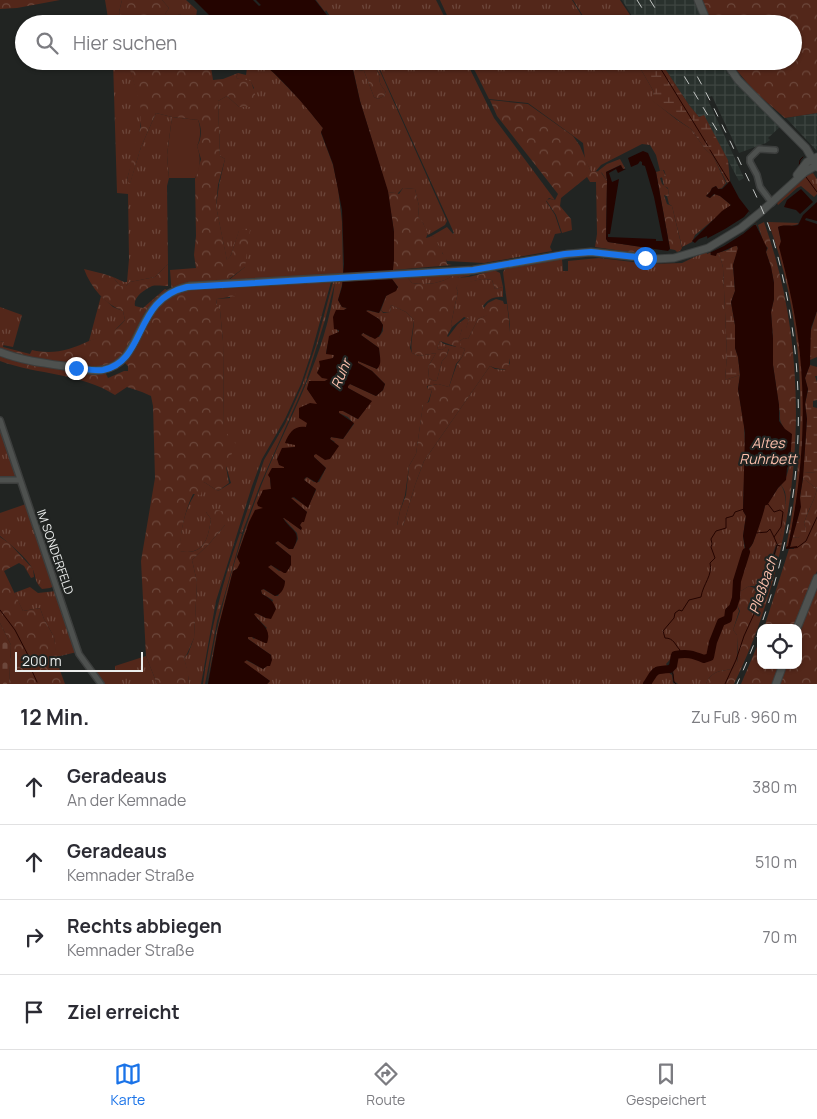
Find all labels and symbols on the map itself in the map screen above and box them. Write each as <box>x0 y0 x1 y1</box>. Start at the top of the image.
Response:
route start <box>634 247 657 270</box>
water label: Ruhr <box>326 354 356 392</box>
route end <box>65 357 88 380</box>
water label: Altes Ruhrbett <box>739 433 798 468</box>
street label: IM SONDERFELD <box>33 507 78 597</box>
water label: Pleßbach <box>744 553 782 616</box>
scale bar <box>15 649 142 672</box>

